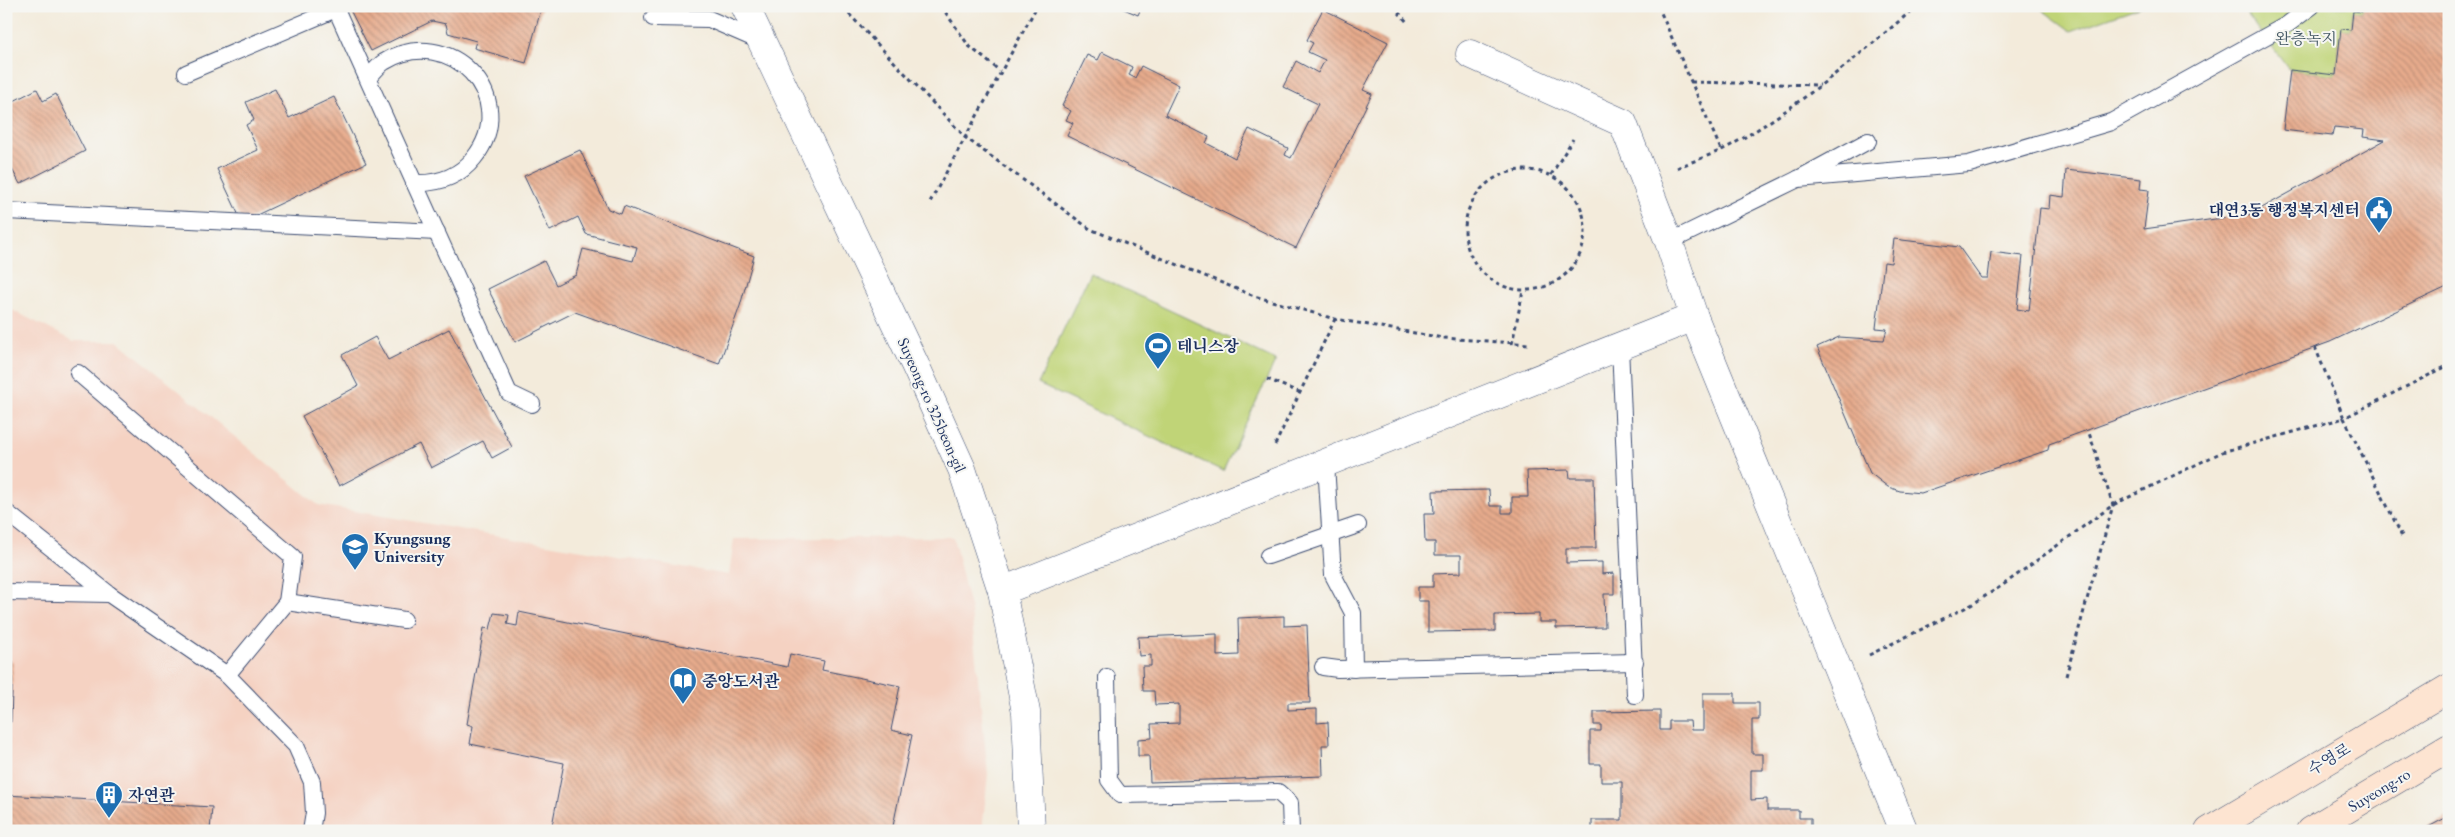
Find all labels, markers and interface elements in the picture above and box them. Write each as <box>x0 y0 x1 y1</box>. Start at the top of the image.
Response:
park label: 완층녹지 <box>2275 28 2337 49</box>
public building icon: 대연3동 행정복지센터 <box>2364 195 2394 234</box>
place label: 대연3동 행정복지센터 <box>2209 200 2360 221</box>
sports icon: 테니스장 <box>1143 331 1173 370</box>
street label: Suyeong-ro 325beon-gil <box>893 334 971 476</box>
place label: 테니스장 <box>1177 336 1239 357</box>
place label: Kyungsung University <box>374 528 451 567</box>
school or university icon: Kyungsung University <box>340 532 370 571</box>
library icon: 중앙도서관 <box>668 666 698 705</box>
place label: 중앙도서관 <box>702 671 780 692</box>
street label: 수영로 <box>2304 738 2355 780</box>
street label: Suyeong-ro <box>2344 763 2414 817</box>
building icon: 자연관 <box>94 780 124 819</box>
place label: 자연관 <box>128 785 175 806</box>

